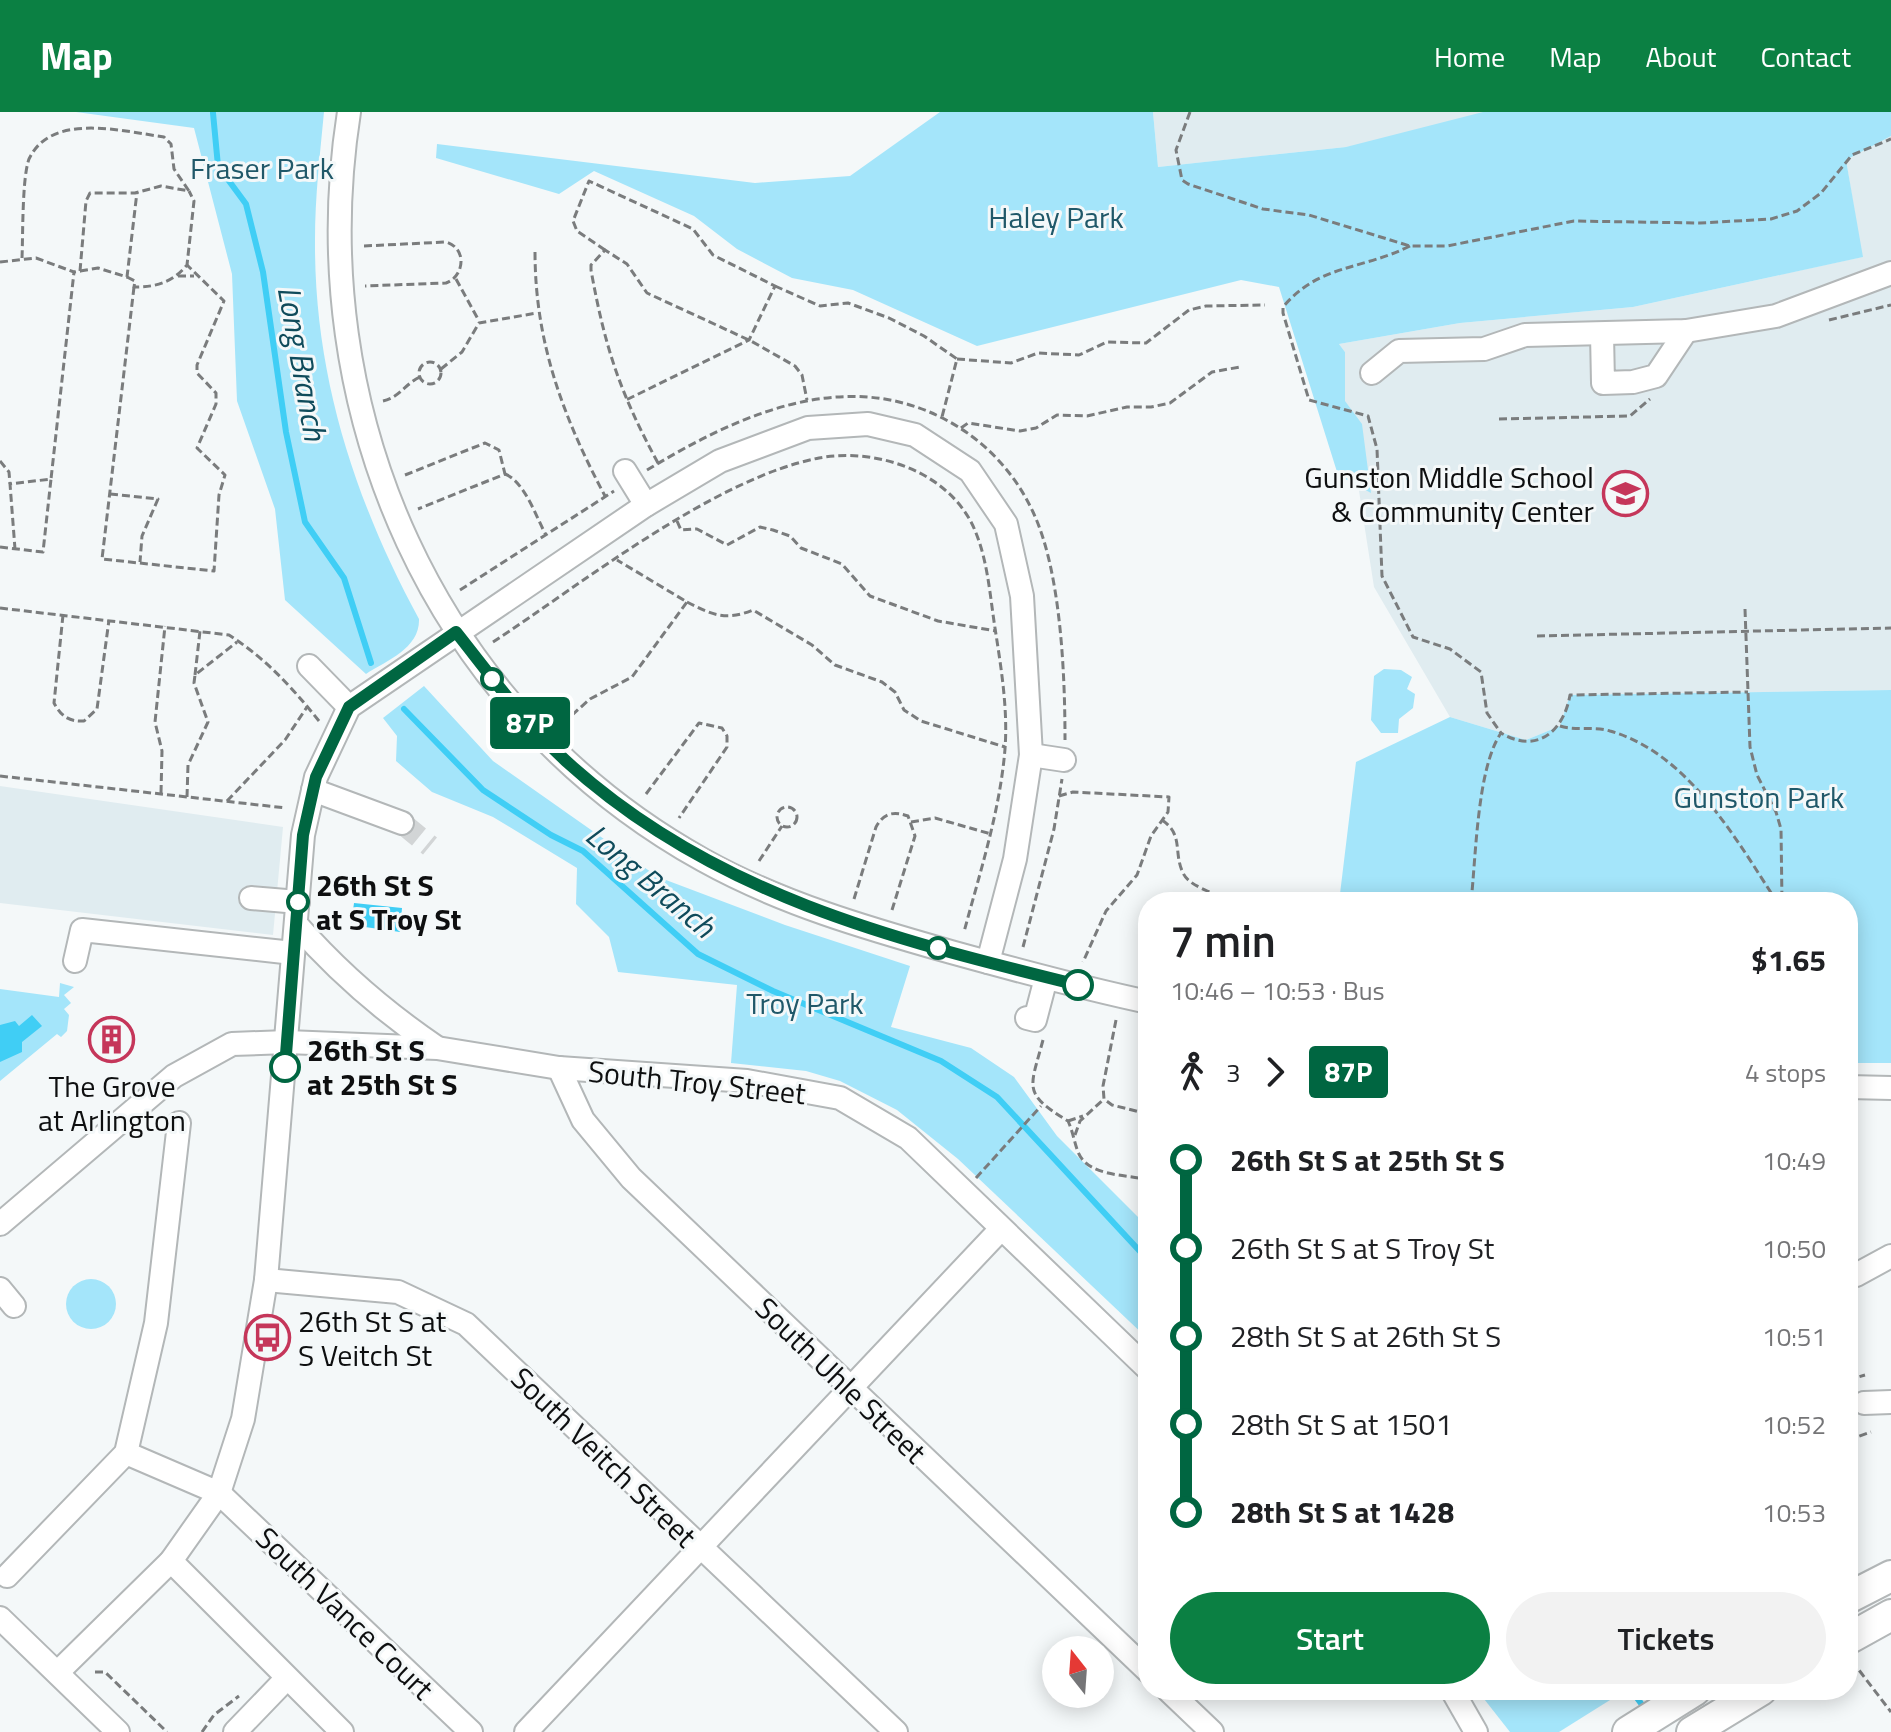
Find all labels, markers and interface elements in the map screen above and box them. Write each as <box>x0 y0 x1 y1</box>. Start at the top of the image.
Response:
text: Map <box>40 27 113 85</box>
text: Home <box>1434 35 1505 78</box>
text: Map <box>1549 35 1602 78</box>
text: About <box>1646 35 1716 78</box>
text: Contact <box>1760 35 1851 78</box>
park label: Fraser Park <box>190 145 334 191</box>
park label: Haley Park <box>988 194 1124 240</box>
water label: Long Branch <box>266 282 340 445</box>
place label: Gunston Middle School & Community Center <box>1304 454 1594 534</box>
school or university icon: Gunston Middle School & Community Center <box>1601 470 1649 518</box>
unlabelled marker <box>481 668 503 690</box>
line badge: 87P <box>484 697 576 749</box>
text: 87P <box>506 701 554 744</box>
park label: Gunston Park <box>1674 774 1844 820</box>
water label: Long Branch <box>576 811 727 949</box>
place label: 26th St S at S Troy St <box>316 862 462 942</box>
marker: 26th St S at S Troy St <box>287 891 309 913</box>
text: 7 min <box>1170 907 1276 974</box>
unlabelled marker <box>927 937 949 959</box>
text: $1.65 <box>1751 937 1826 983</box>
unlabelled marker <box>1063 970 1093 1000</box>
text: 10:46 – 10:53 · Bus <box>1170 971 1385 1010</box>
park label: Troy Park <box>746 980 864 1026</box>
building icon: The Grove at Arlington <box>88 1016 136 1064</box>
place label: 26th St S at 25th St S <box>307 1027 458 1107</box>
street label: South Troy Street <box>586 1048 809 1116</box>
icon: walk <box>1170 1050 1214 1094</box>
icon: forward <box>1253 1050 1297 1094</box>
text: 87P <box>1325 1050 1372 1093</box>
marker: 26th St S at 25th St S <box>270 1052 300 1082</box>
text: 3 <box>1226 1053 1241 1092</box>
text: 4 stops <box>1745 1053 1826 1092</box>
place label: The Grove at Arlington <box>38 1063 186 1143</box>
text: 26th St S at 25th St S <box>1230 1137 1505 1183</box>
text: 10:49 <box>1762 1141 1826 1180</box>
text: 26th St S at S Troy St <box>1230 1225 1494 1271</box>
text: 10:50 <box>1762 1229 1826 1268</box>
street label: South Uhle Street <box>745 1286 937 1474</box>
place label: 26th St S at S Veitch St <box>298 1298 447 1378</box>
text: 28th St S at 26th St S <box>1230 1313 1501 1359</box>
bus stop icon: 26th St S at S Veitch St <box>243 1314 291 1362</box>
text: 10:51 <box>1762 1317 1826 1356</box>
street label: South Veitch Street <box>501 1356 708 1558</box>
text: 28th St S at 1501 <box>1230 1401 1452 1447</box>
text: 10:52 <box>1762 1405 1826 1444</box>
text: 28th St S at 1428 <box>1230 1489 1454 1535</box>
text: 10:53 <box>1762 1493 1826 1532</box>
street label: South Vance Court <box>245 1516 445 1711</box>
button: Start <box>1170 1592 1490 1684</box>
button: Tickets <box>1506 1592 1826 1684</box>
north arrow <box>1042 1636 1114 1708</box>
map controls <box>1042 1636 1114 1708</box>

